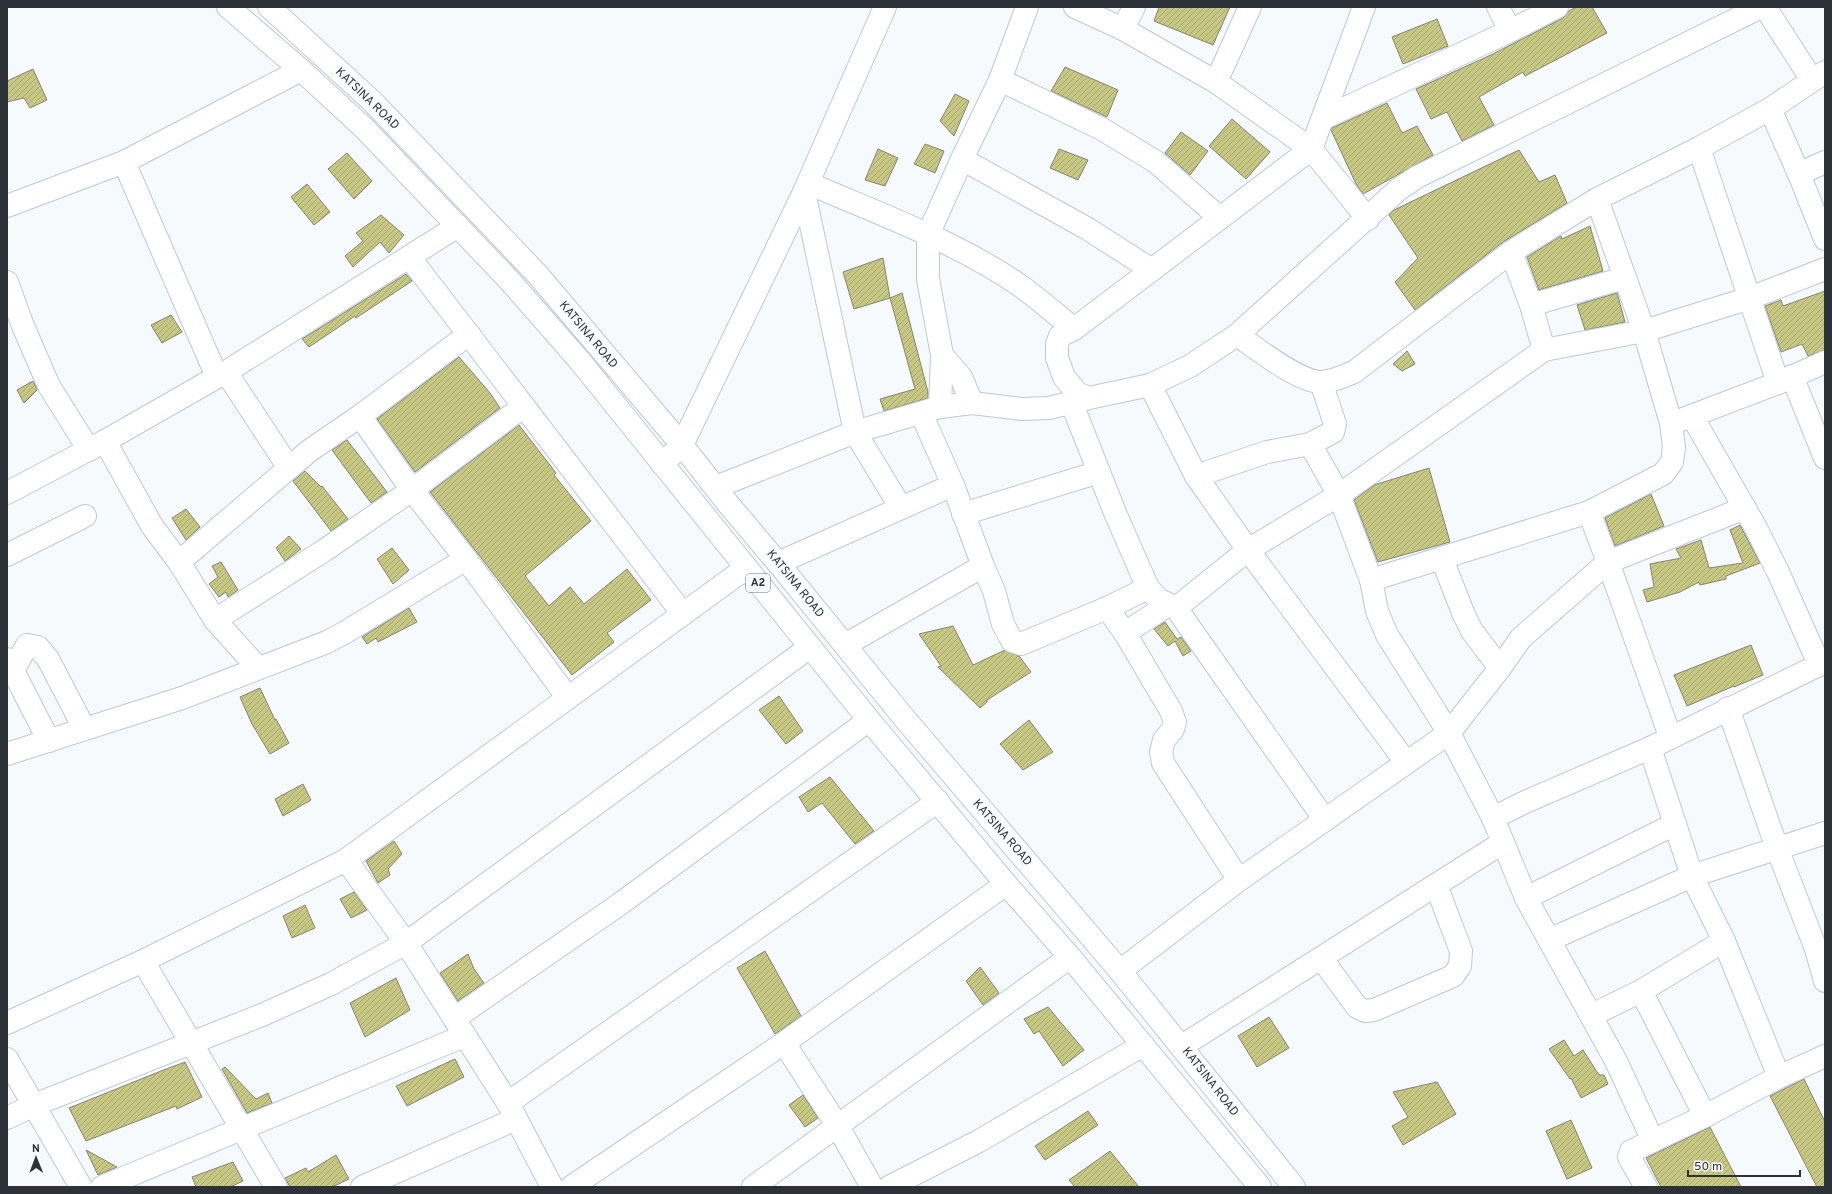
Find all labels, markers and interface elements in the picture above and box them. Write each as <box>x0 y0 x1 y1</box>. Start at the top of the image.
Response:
street label: KATSINA ROAD <box>332 64 402 134</box>
street label: KATSINA ROAD <box>555 298 621 372</box>
street label: KATSINA ROAD <box>763 547 827 621</box>
road number: A2 <box>746 574 770 592</box>
street label: KATSINA ROAD <box>969 796 1035 870</box>
street label: KATSINA ROAD <box>1178 1044 1242 1120</box>
north arrow <box>16 1138 56 1178</box>
text: N <box>32 1142 40 1156</box>
scale bar <box>1688 1152 1800 1178</box>
text: 50 m <box>1694 1159 1722 1175</box>

